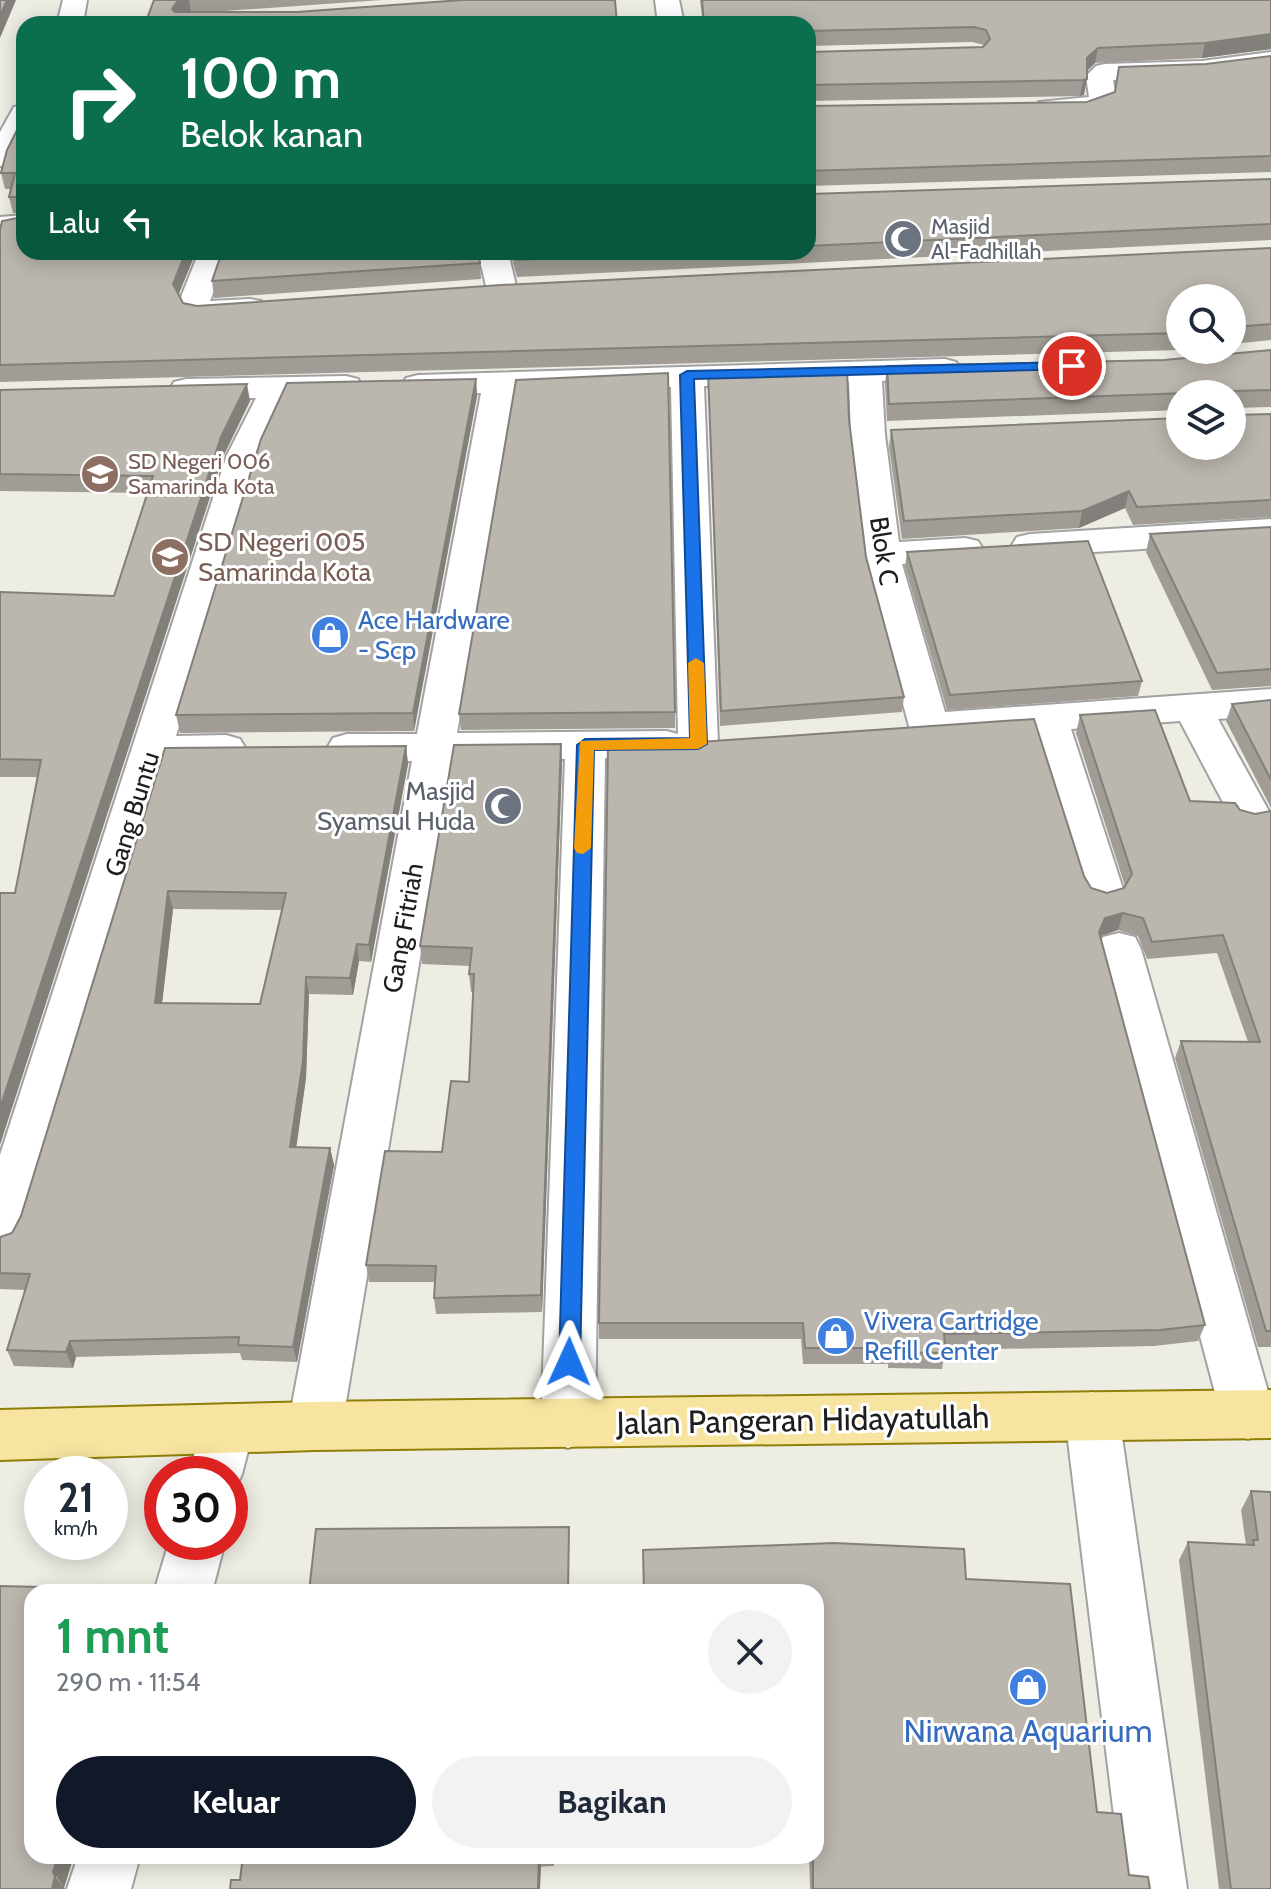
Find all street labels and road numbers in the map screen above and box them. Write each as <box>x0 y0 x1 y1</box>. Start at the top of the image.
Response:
street label: Blok C <box>863 514 905 588</box>
street label: Gang Buntu <box>98 748 166 880</box>
street label: Gang Fitriah <box>376 861 430 995</box>
street label: Jalan Pangeran Hidayatullah <box>615 1397 990 1442</box>

